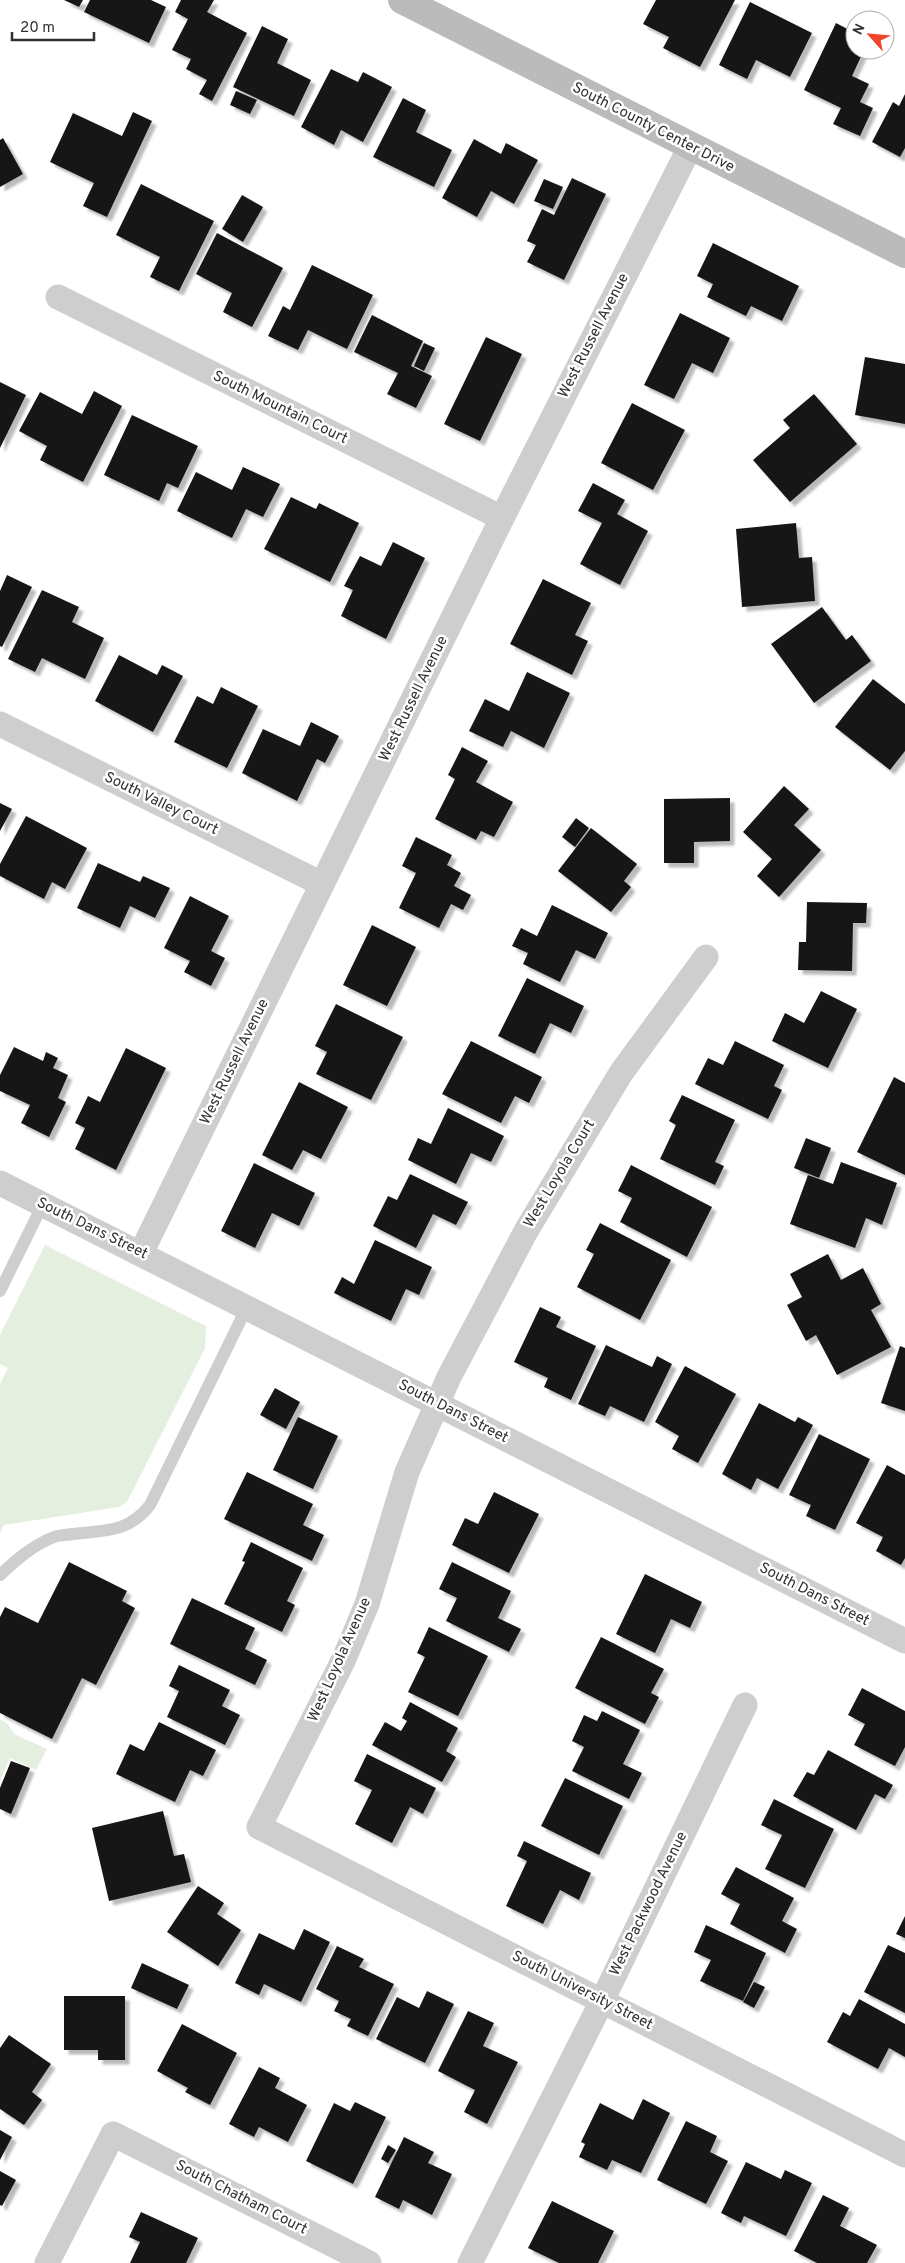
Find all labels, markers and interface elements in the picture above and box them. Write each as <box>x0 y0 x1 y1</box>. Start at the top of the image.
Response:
scale bar <box>12 10 95 42</box>
north arrow <box>845 10 895 60</box>
text: 20 m <box>20 19 55 38</box>
text: N <box>850 21 870 38</box>
street label: South County Center Drive <box>569 79 737 177</box>
street label: West Russell Avenue <box>554 270 634 402</box>
street label: South Mountain Court <box>209 367 351 449</box>
street label: West Russell Avenue <box>375 633 453 765</box>
street label: South Valley Court <box>101 768 221 840</box>
street label: West Russell Avenue <box>196 996 274 1128</box>
street label: West Loyola Court <box>520 1116 600 1232</box>
street label: South Dans Street <box>33 1194 151 1264</box>
street label: South Dans Street <box>395 1376 511 1448</box>
street label: South Dans Street <box>756 1559 872 1631</box>
street label: West Loyola Avenue <box>304 1595 376 1725</box>
street label: West Packwood Avenue <box>606 1829 692 1979</box>
street label: South University Street <box>508 1947 656 2035</box>
street label: South Chatham Court <box>172 2157 310 2239</box>

